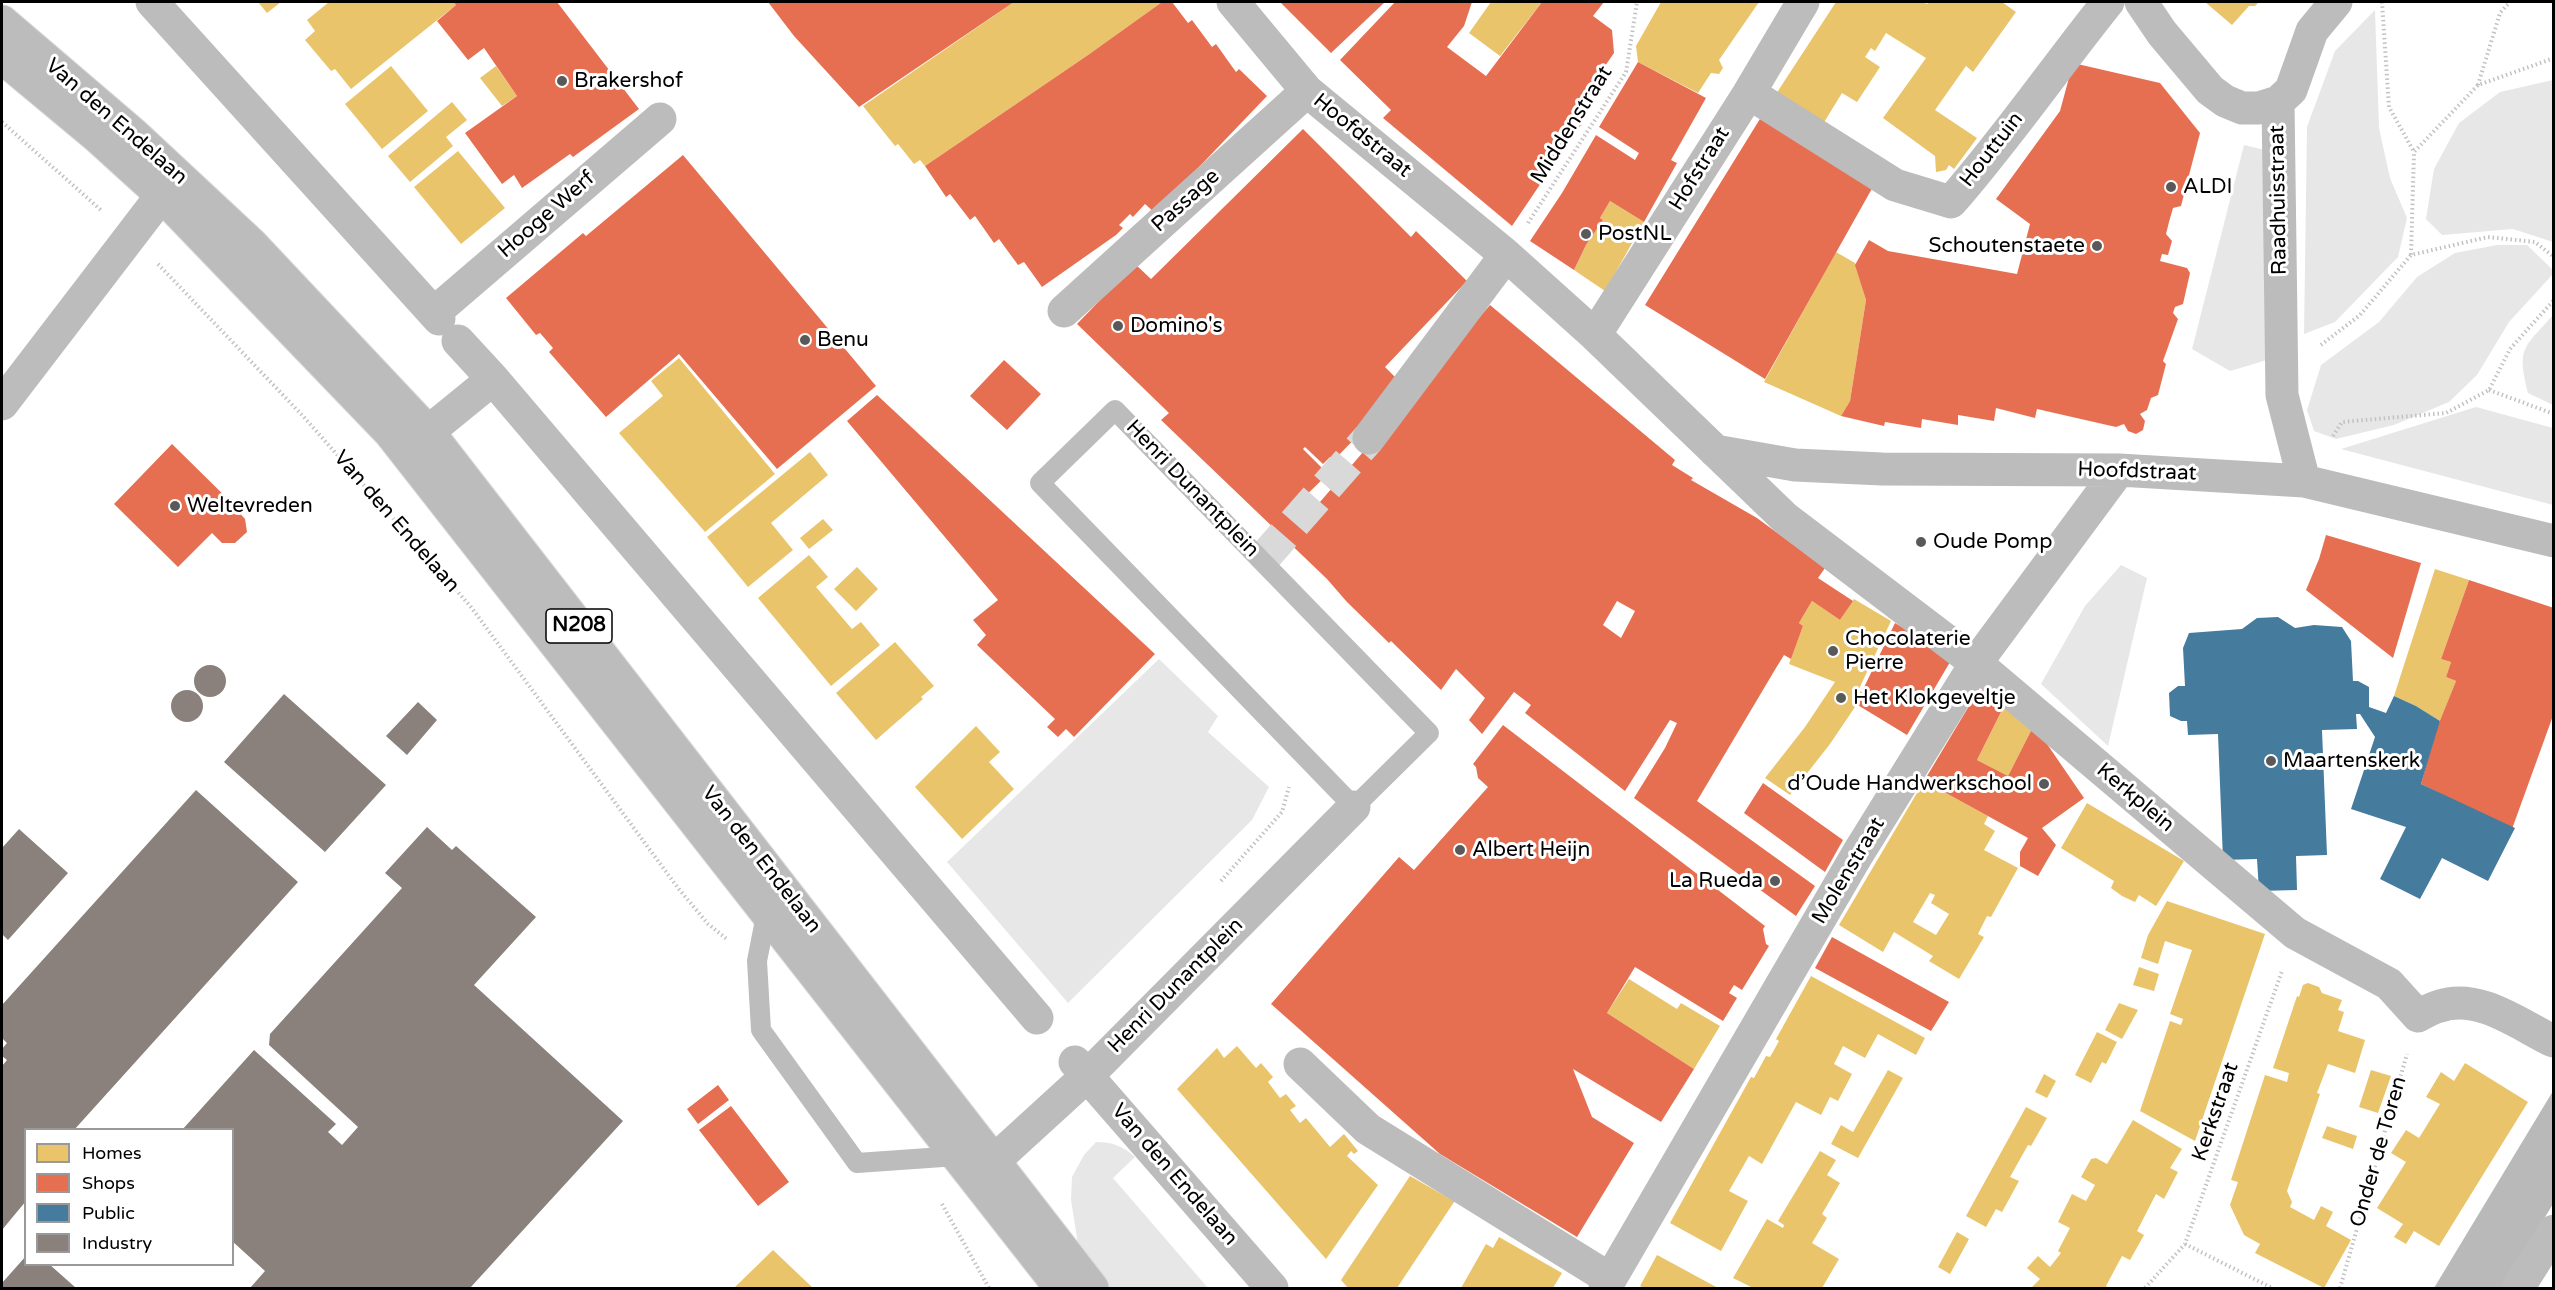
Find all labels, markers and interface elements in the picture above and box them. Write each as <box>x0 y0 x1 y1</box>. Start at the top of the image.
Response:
street label: Van den Endelaan <box>40 54 192 190</box>
street label: Middenstraat <box>1526 62 1618 188</box>
place label: Brakershof <box>574 68 683 94</box>
marker: Brakershof <box>555 74 569 88</box>
street label: Hoofdstraat <box>1308 89 1416 183</box>
street label: Houttuin <box>1955 108 2029 192</box>
street label: Hofstraat <box>1664 123 1736 215</box>
street label: Raadhuisstraat <box>2265 125 2293 275</box>
street label: Passage <box>1147 164 1225 238</box>
street label: Hooge Werf <box>493 166 601 264</box>
place label: ALDI <box>2183 174 2233 200</box>
marker: ALDI <box>2164 180 2178 194</box>
place label: PostNL <box>1598 221 1672 247</box>
marker: PostNL <box>1579 227 1593 241</box>
place label: Schoutenstaete <box>1929 233 2085 259</box>
marker: Schoutenstaete <box>2090 239 2104 253</box>
place label: Domino's <box>1130 313 1223 339</box>
marker: Domino's <box>1111 319 1125 333</box>
place label: Benu <box>817 327 869 353</box>
marker: Benu <box>798 333 812 347</box>
street label: Henri Dunantplein <box>1120 415 1264 563</box>
street label: Van den Endelaan <box>328 446 464 598</box>
street label: Hoofdstraat <box>2077 457 2197 487</box>
place label: Weltevreden <box>187 493 313 519</box>
marker: Weltevreden <box>168 499 182 513</box>
place label: Oude Pomp <box>1933 529 2052 555</box>
marker: Oude Pomp <box>1914 535 1928 549</box>
road number: N208 <box>546 609 612 643</box>
place label: Chocolaterie Pierre <box>1845 626 1971 676</box>
marker: Chocolaterie Pierre <box>1826 644 1840 658</box>
place label: Het Klokgeveltje <box>1853 685 2016 711</box>
marker: Het Klokgeveltje <box>1834 691 1848 705</box>
place label: Maartenskerk <box>2283 748 2420 774</box>
marker: Maartenskerk <box>2264 754 2278 768</box>
street label: Kerkplein <box>2091 758 2179 838</box>
place label: d’Oude Handwerkschool <box>1787 771 2032 797</box>
marker: d’Oude Handwerkschool <box>2037 777 2051 791</box>
street label: Van den Endelaan <box>696 781 826 939</box>
street label: Molenstraat <box>1807 813 1891 929</box>
place label: Albert Heijn <box>1472 837 1590 863</box>
marker: Albert Heijn <box>1453 843 1467 857</box>
place label: La Rueda <box>1669 868 1763 894</box>
marker: La Rueda <box>1768 874 1782 888</box>
street label: Henri Dunantplein <box>1103 913 1249 1059</box>
street label: Kerkstraat <box>2187 1059 2245 1165</box>
street label: Onder de Toren <box>2345 1074 2413 1230</box>
street label: Van den Endelaan <box>1106 1099 1242 1251</box>
legend <box>24 1128 234 1266</box>
text: Homes <box>82 1142 142 1164</box>
text: Shops <box>82 1172 135 1194</box>
text: Public <box>82 1202 135 1224</box>
text: Industry <box>82 1232 152 1254</box>

